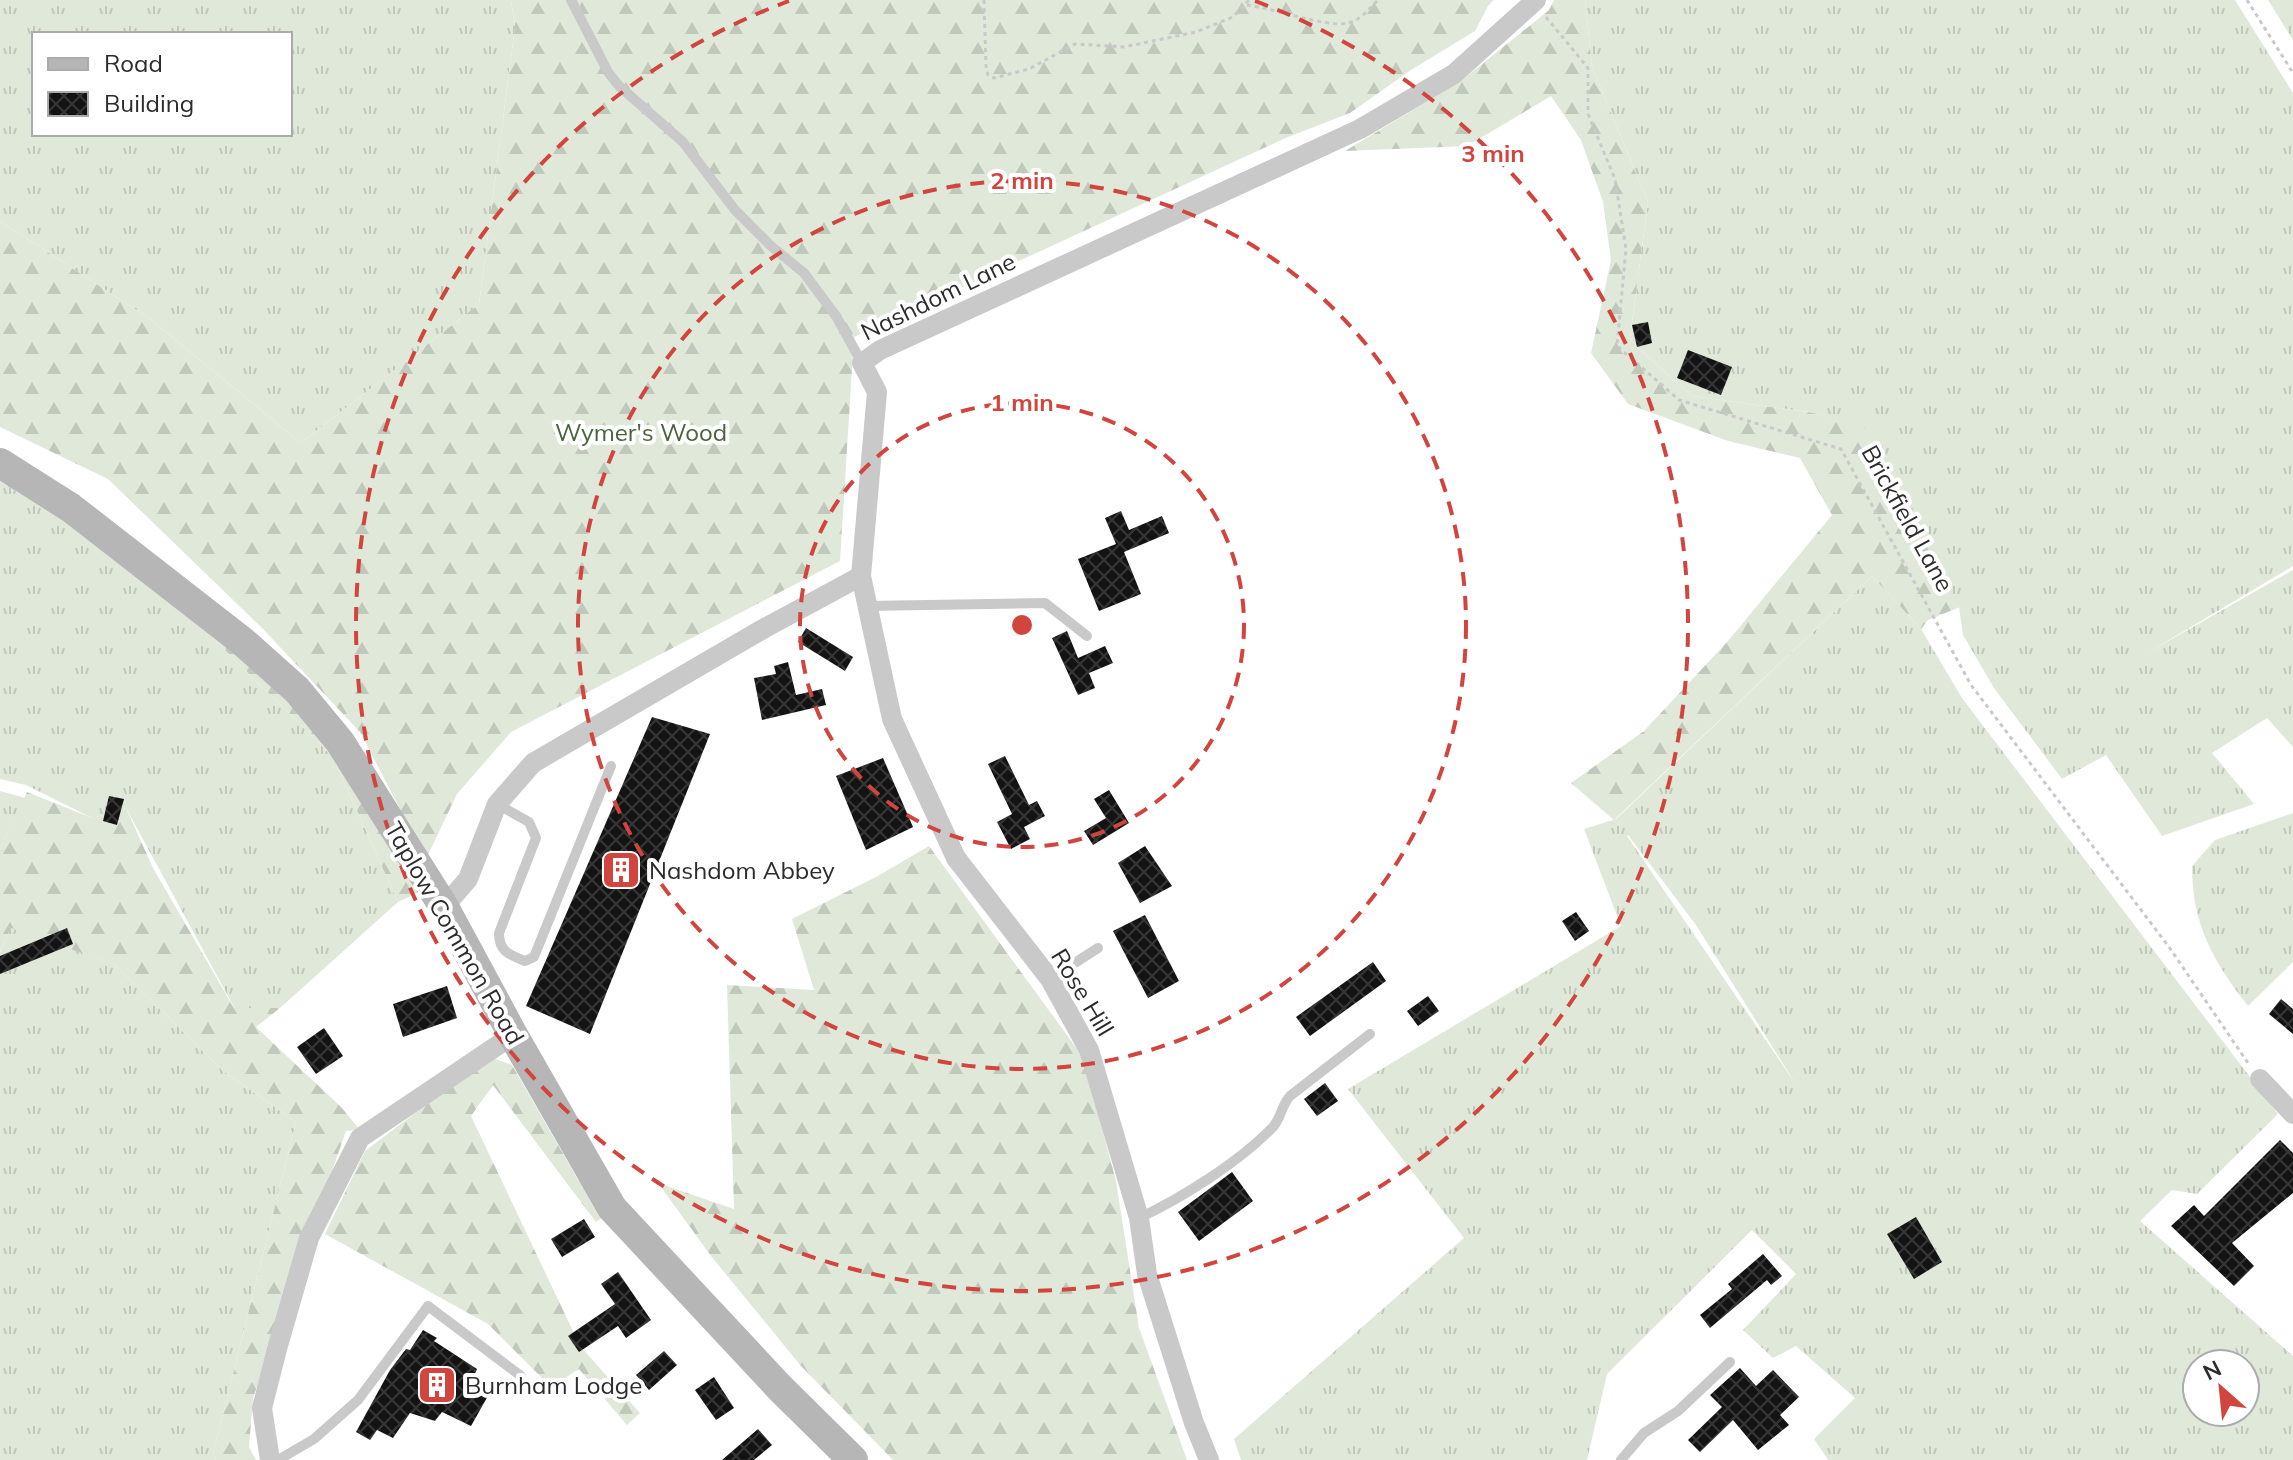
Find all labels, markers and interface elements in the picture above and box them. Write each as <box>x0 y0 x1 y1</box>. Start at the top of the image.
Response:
legend <box>32 32 292 136</box>
text: Road <box>104 48 163 78</box>
text: Building <box>104 88 194 118</box>
text: 3 min <box>1461 138 1525 168</box>
text: 2 min <box>990 165 1054 195</box>
street label: Nashdom Lane <box>856 246 1020 346</box>
text: 1 min <box>990 387 1054 417</box>
park label: Wymer's Wood <box>555 417 727 447</box>
street label: Brickfield Lane <box>1855 440 1961 596</box>
centre of rings <box>1008 611 1036 639</box>
street label: Taplow Common Road <box>379 816 531 1050</box>
building icon: Nashdom Abbey <box>600 849 642 891</box>
place label: Nashdom Abbey <box>649 855 835 885</box>
street label: Rose Hill <box>1045 943 1121 1041</box>
north arrow <box>2181 1348 2261 1428</box>
text: N <box>2198 1354 2226 1386</box>
building icon: Burnham Lodge <box>416 1364 458 1406</box>
place label: Burnham Lodge <box>465 1370 642 1400</box>

